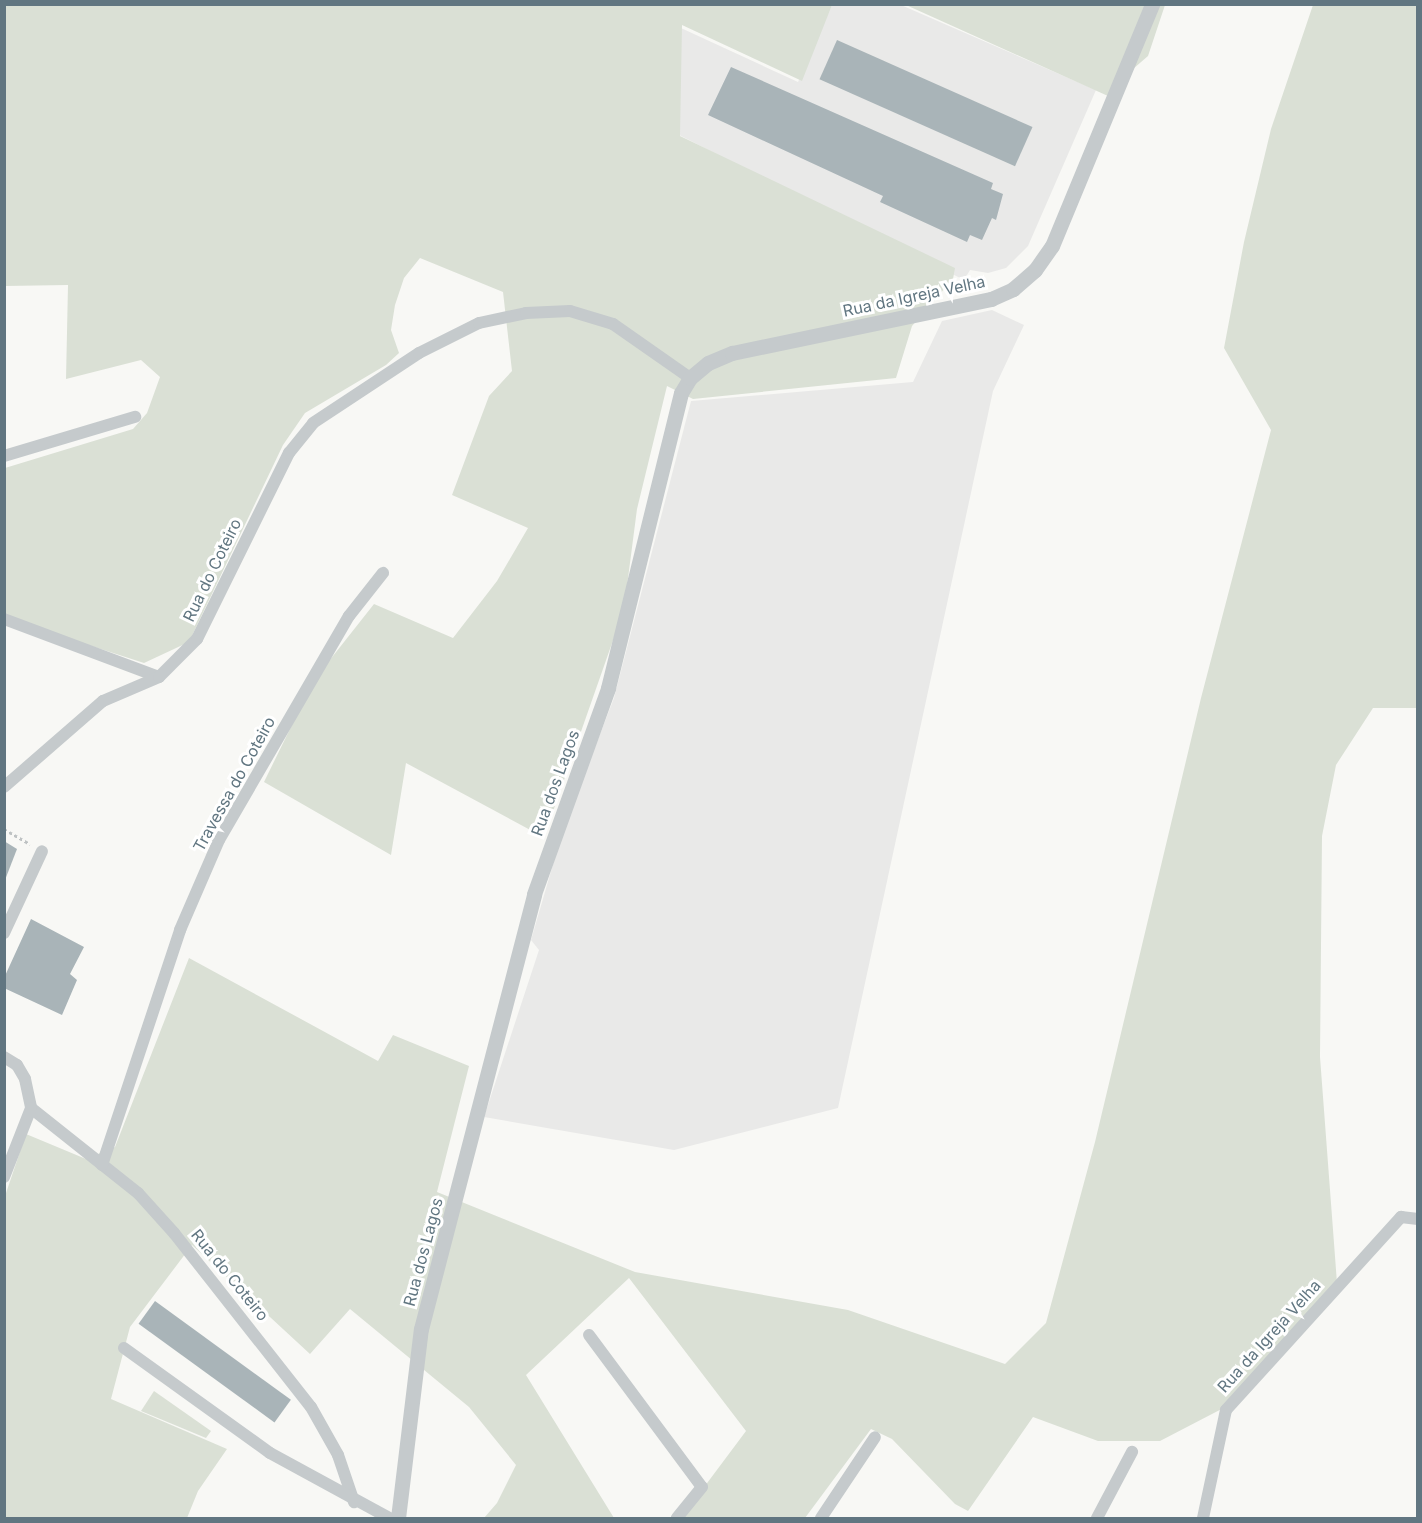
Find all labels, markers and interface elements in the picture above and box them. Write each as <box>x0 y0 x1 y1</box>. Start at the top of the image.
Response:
street label: Rua da Igreja Velha <box>841 272 987 320</box>
street label: Rua do Coteiro <box>179 515 245 625</box>
street label: Travessa do Coteiro <box>189 713 279 855</box>
street label: Rua dos Lagos <box>527 727 583 839</box>
street label: Rua dos Lagos <box>399 1196 447 1308</box>
street label: Rua do Coteiro <box>187 1225 273 1325</box>
street label: Rua da Igreja Velha <box>1213 1276 1325 1396</box>

